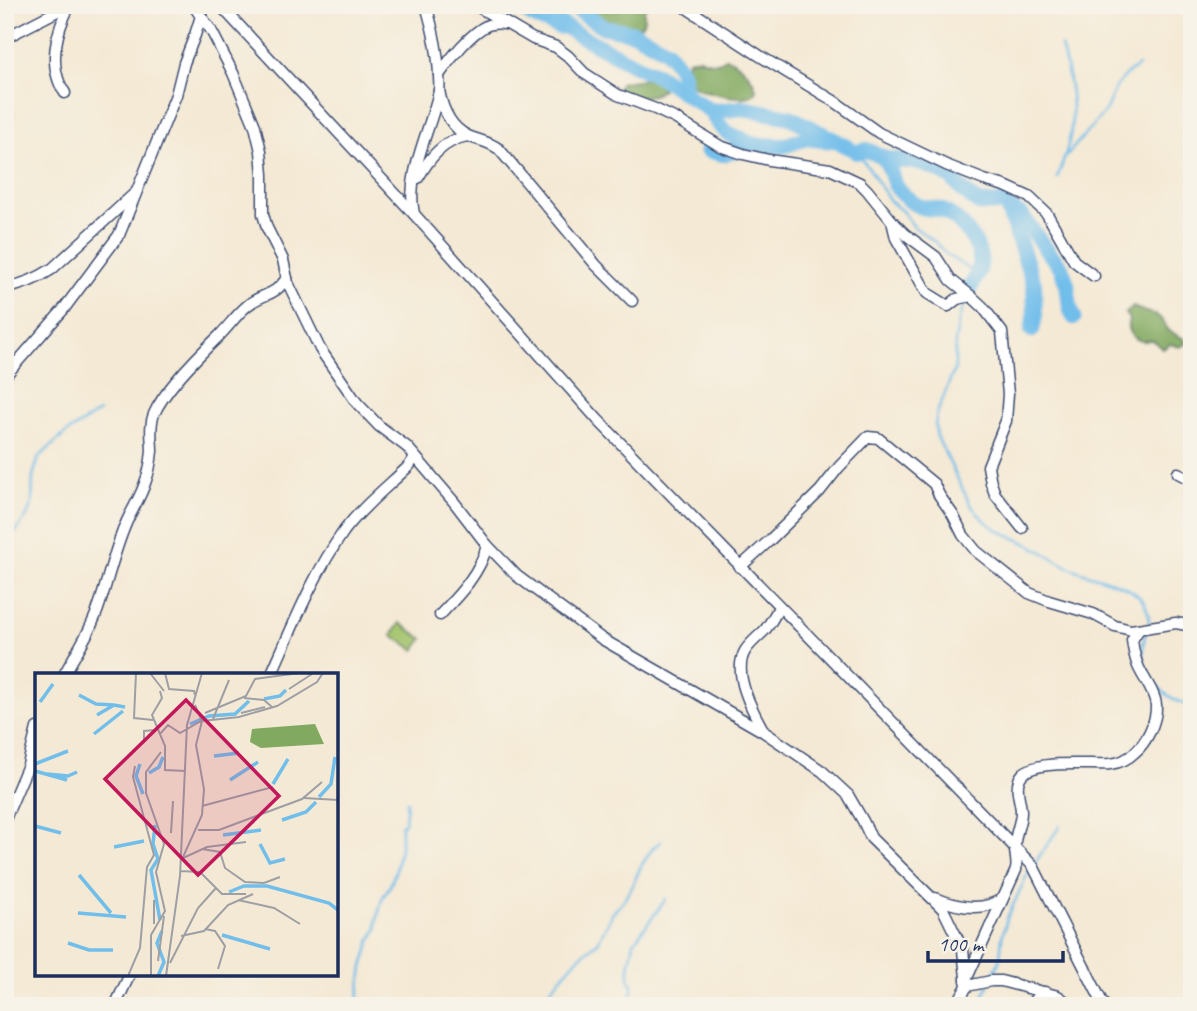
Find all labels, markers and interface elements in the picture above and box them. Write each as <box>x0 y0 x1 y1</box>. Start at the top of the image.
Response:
inset map <box>35 673 338 976</box>
scale bar <box>928 920 1062 964</box>
text: 100 m <box>938 931 985 957</box>

